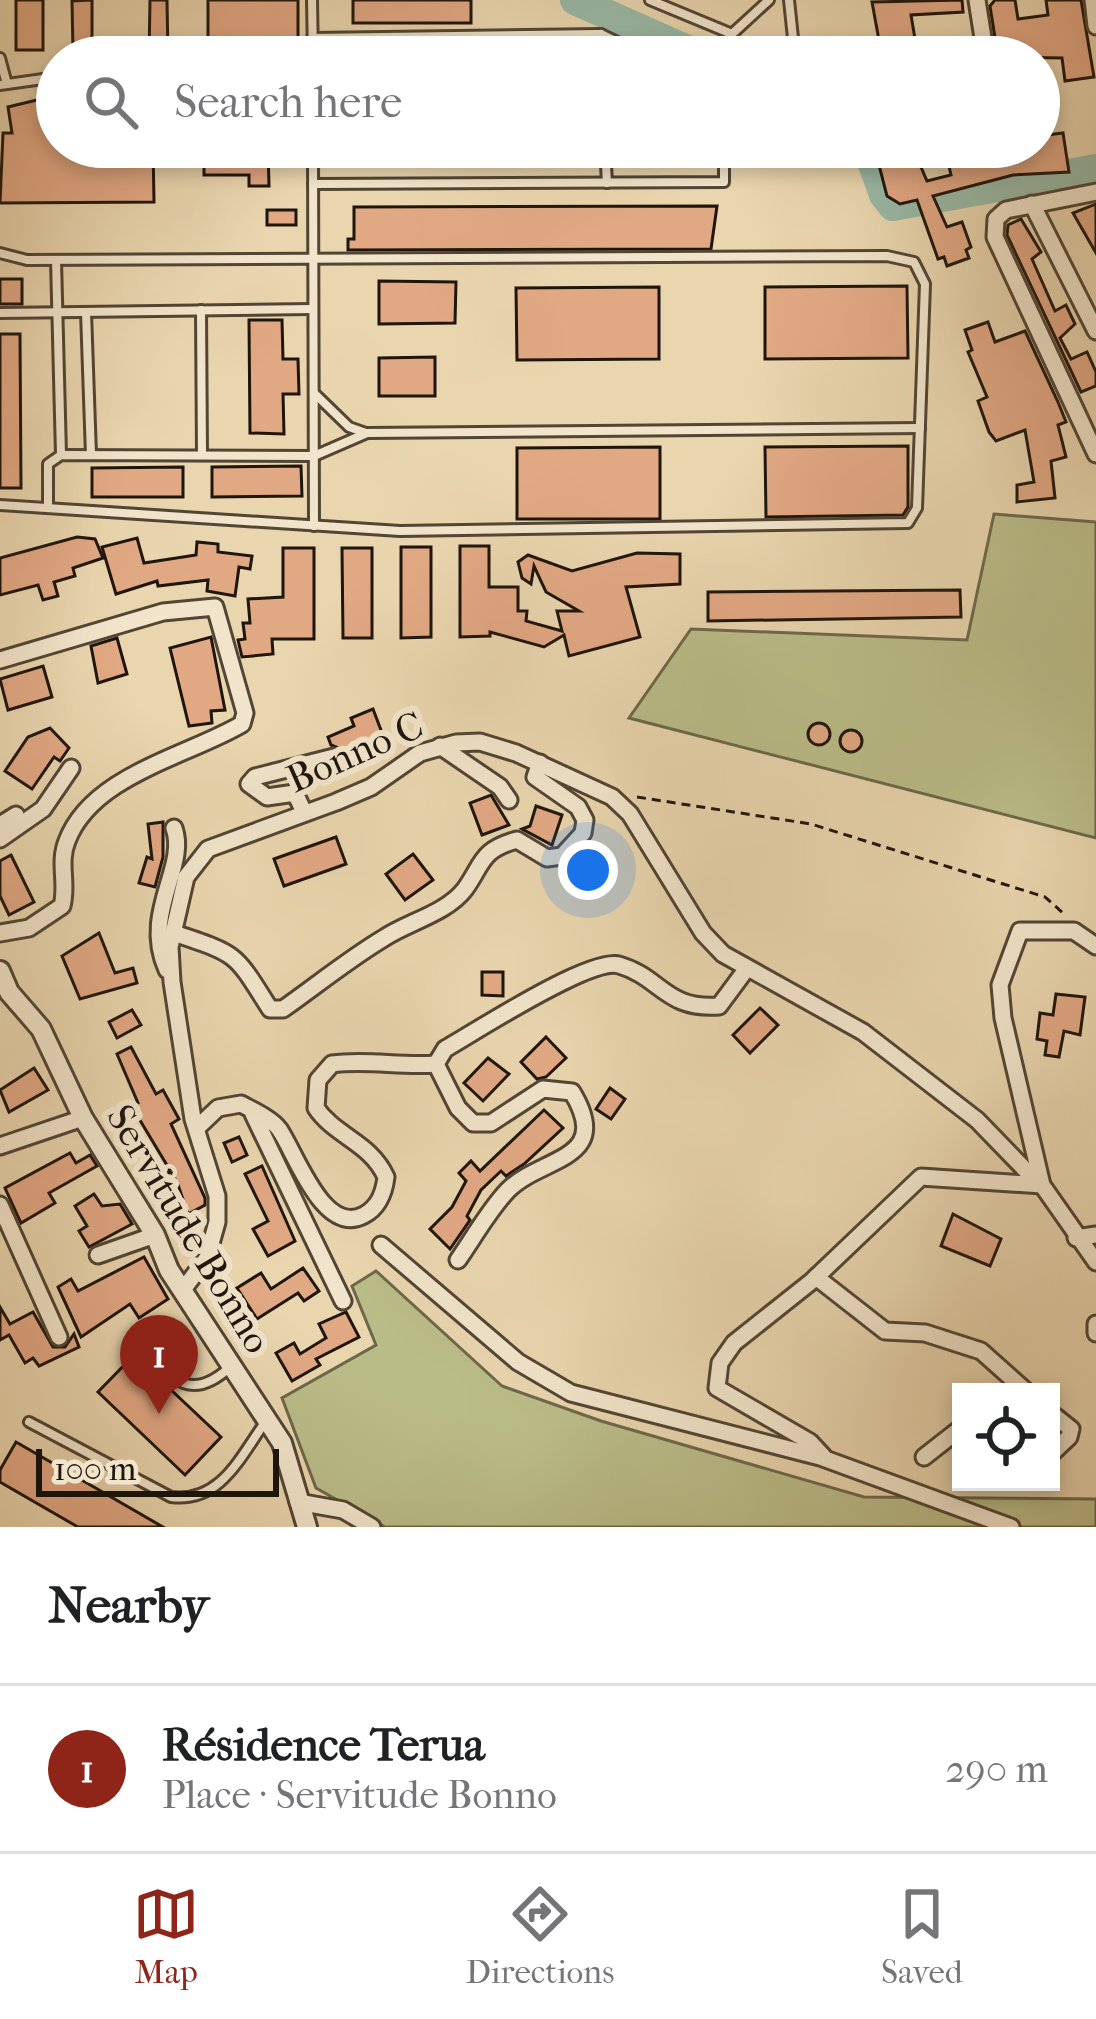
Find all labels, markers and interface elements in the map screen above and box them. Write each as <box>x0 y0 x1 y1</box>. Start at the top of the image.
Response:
search box <box>36 36 1060 168</box>
icon: search <box>78 69 144 135</box>
text: Search here <box>174 76 402 129</box>
street label: Bonno C <box>280 702 430 802</box>
your location <box>558 840 618 900</box>
street label: Servitude Bonno <box>97 1097 281 1361</box>
pin: 1 <box>120 1315 198 1414</box>
map controls <box>952 1383 1060 1491</box>
button: locate <box>952 1383 1060 1491</box>
scale bar <box>36 1443 279 1496</box>
text: 100 m <box>54 1450 137 1489</box>
text: Nearby <box>48 1575 209 1635</box>
text: Résidence Terua <box>162 1719 485 1772</box>
text: 1 <box>80 1746 94 1792</box>
text: 290 m <box>945 1746 1048 1792</box>
text: Place · Servitude Bonno <box>162 1772 557 1818</box>
tab: Map <box>133 1881 199 1992</box>
tab: Directions <box>466 1881 614 1992</box>
tab: Saved <box>881 1881 963 1992</box>

